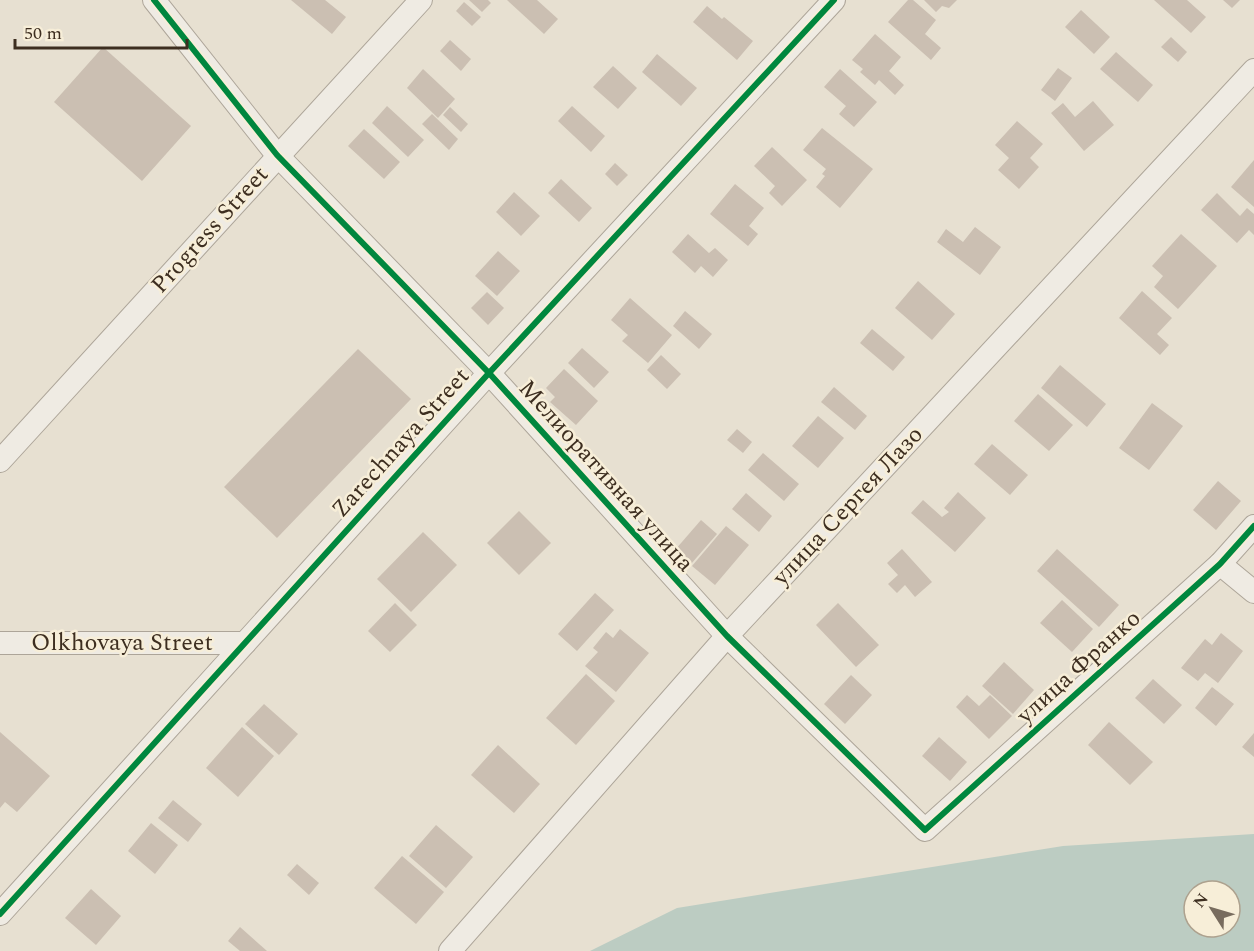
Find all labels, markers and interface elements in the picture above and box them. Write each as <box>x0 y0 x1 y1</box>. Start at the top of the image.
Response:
scale bar <box>15 12 188 50</box>
text: 50 m <box>24 20 62 47</box>
street label: Progress Street <box>143 158 277 302</box>
street label: Zarechnaya Street <box>324 360 478 526</box>
street label: Мелиоративная улица <box>510 372 703 580</box>
street label: улица Сергея Лазо <box>763 418 932 595</box>
street label: улица Франко <box>1008 601 1149 733</box>
street label: Olkhovaya Street <box>31 625 213 661</box>
north arrow <box>1182 879 1242 939</box>
text: N <box>1187 888 1214 913</box>

